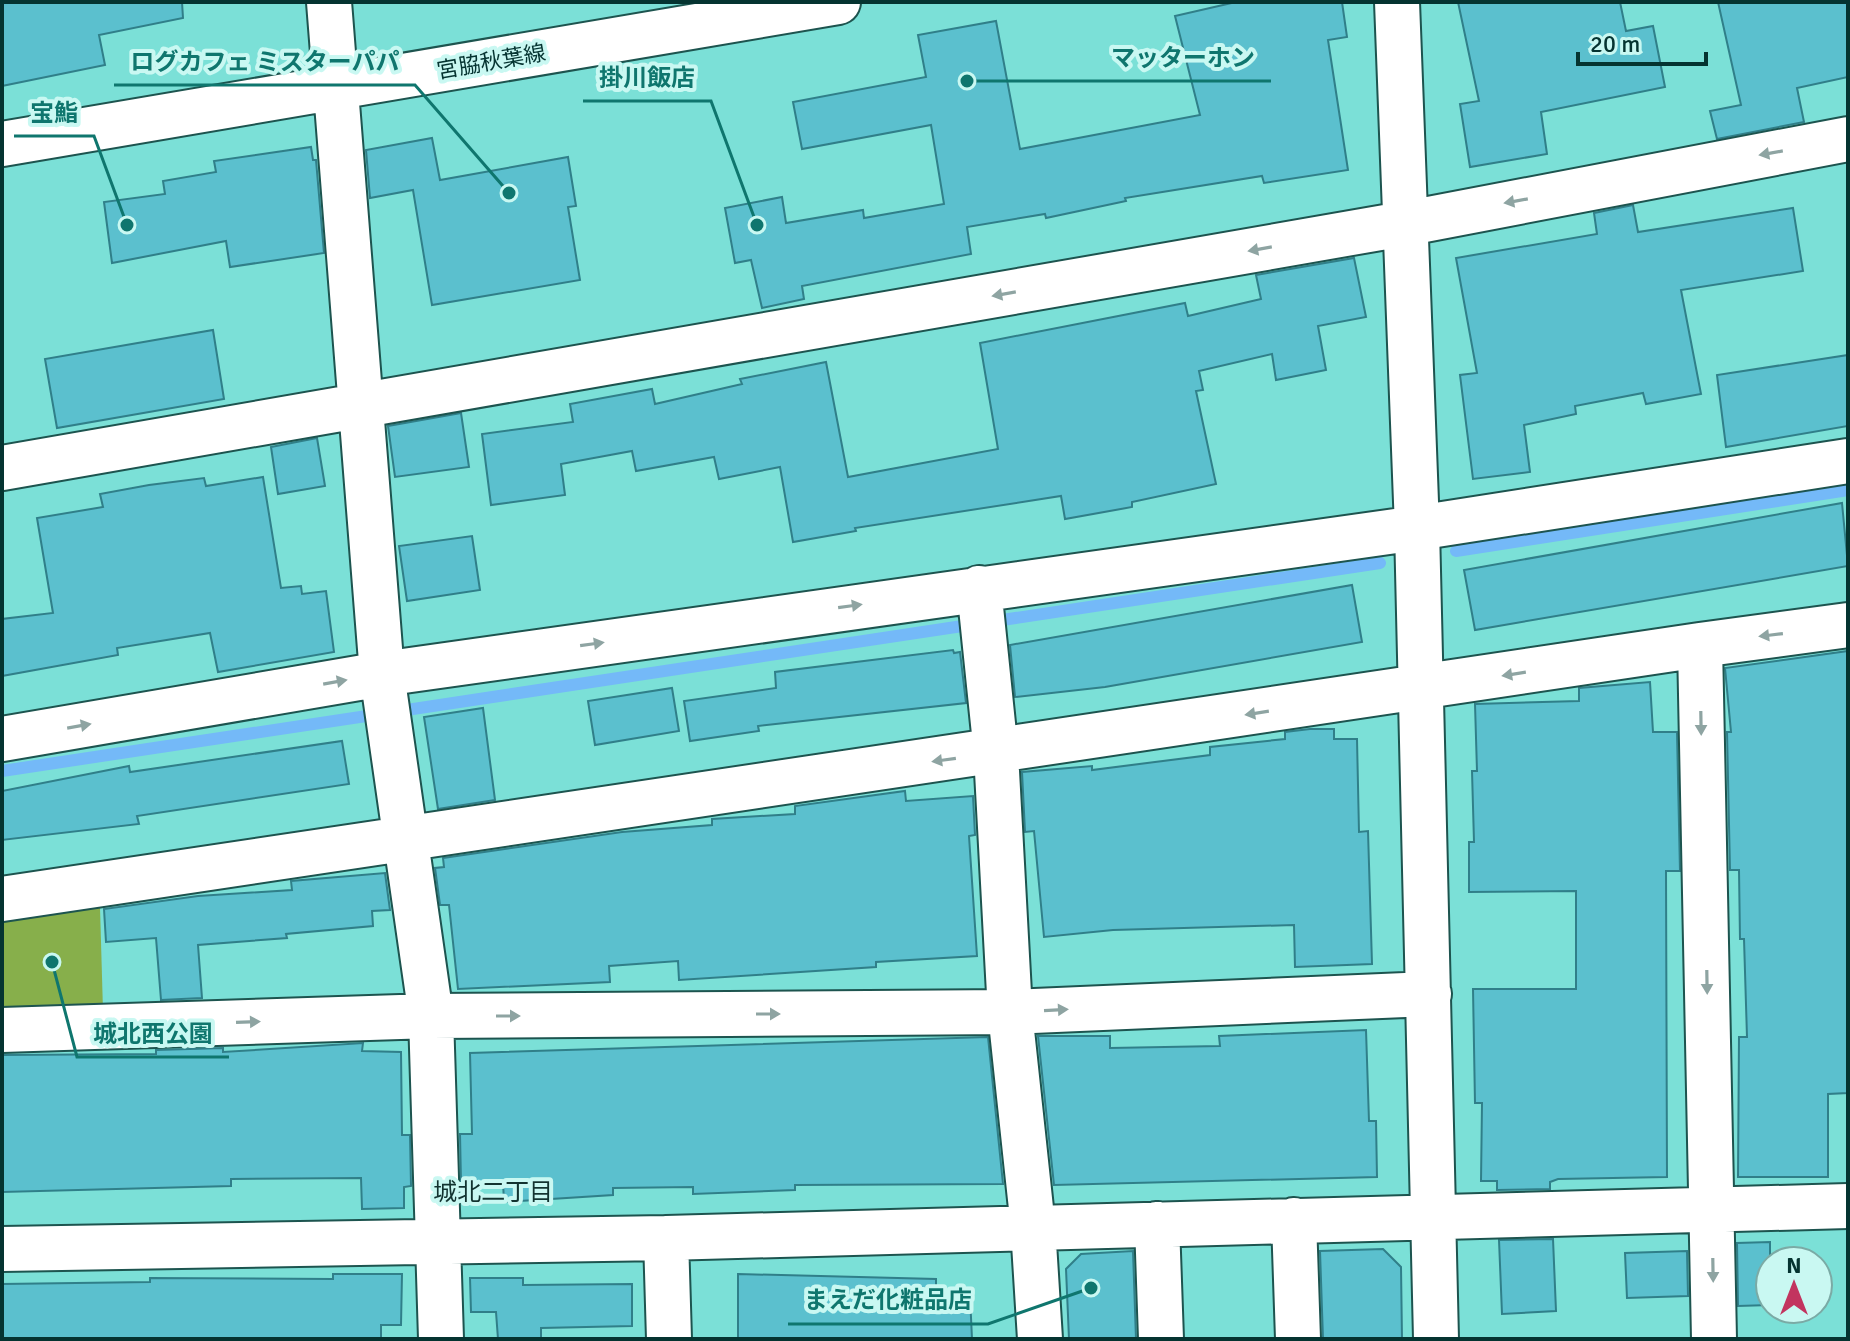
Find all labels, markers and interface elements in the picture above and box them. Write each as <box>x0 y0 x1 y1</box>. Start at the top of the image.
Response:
scale bar <box>1578 16 1706 66</box>
text: 20 m <box>1590 29 1640 59</box>
callout: マッターホン <box>1095 33 1271 81</box>
callout: ログカフェ ミスターパパ <box>114 37 415 85</box>
street label: 宮脇秋葉線 <box>435 39 548 84</box>
text: マッターホン <box>1111 43 1255 73</box>
text: ログカフェ ミスターパパ <box>130 47 400 77</box>
callout: 掛川飯店 <box>583 53 711 101</box>
text: 掛川飯店 <box>599 63 695 93</box>
callout: 宝鮨 <box>14 88 94 136</box>
text: 宝鮨 <box>30 98 78 128</box>
one-way arrow <box>1759 148 1784 160</box>
one-way arrow <box>1503 195 1528 207</box>
one-way arrow <box>1248 243 1273 256</box>
one-way arrow <box>991 288 1016 300</box>
one-way arrow <box>838 599 863 612</box>
one-way arrow <box>1758 629 1783 642</box>
one-way arrow <box>580 637 605 650</box>
one-way arrow <box>1501 669 1526 681</box>
one-way arrow <box>323 676 348 688</box>
one-way arrow <box>1244 707 1269 720</box>
one-way arrow <box>1695 711 1708 736</box>
one-way arrow <box>67 719 92 731</box>
one-way arrow <box>931 754 956 767</box>
one-way arrow <box>1701 970 1714 995</box>
one-way arrow <box>1044 1003 1069 1016</box>
one-way arrow <box>756 1008 781 1020</box>
callout: 城北西公園 <box>77 1009 229 1057</box>
one-way arrow <box>496 1010 521 1022</box>
one-way arrow <box>236 1016 261 1029</box>
text: 城北西公園 <box>93 1019 213 1049</box>
district label: 城北二丁目 <box>433 1177 553 1207</box>
north arrow <box>1754 1245 1834 1325</box>
text: N <box>1786 1252 1802 1279</box>
one-way arrow <box>1707 1258 1719 1283</box>
callout: まえだ化粧品店 <box>788 1276 988 1324</box>
text: まえだ化粧品店 <box>804 1285 972 1315</box>

